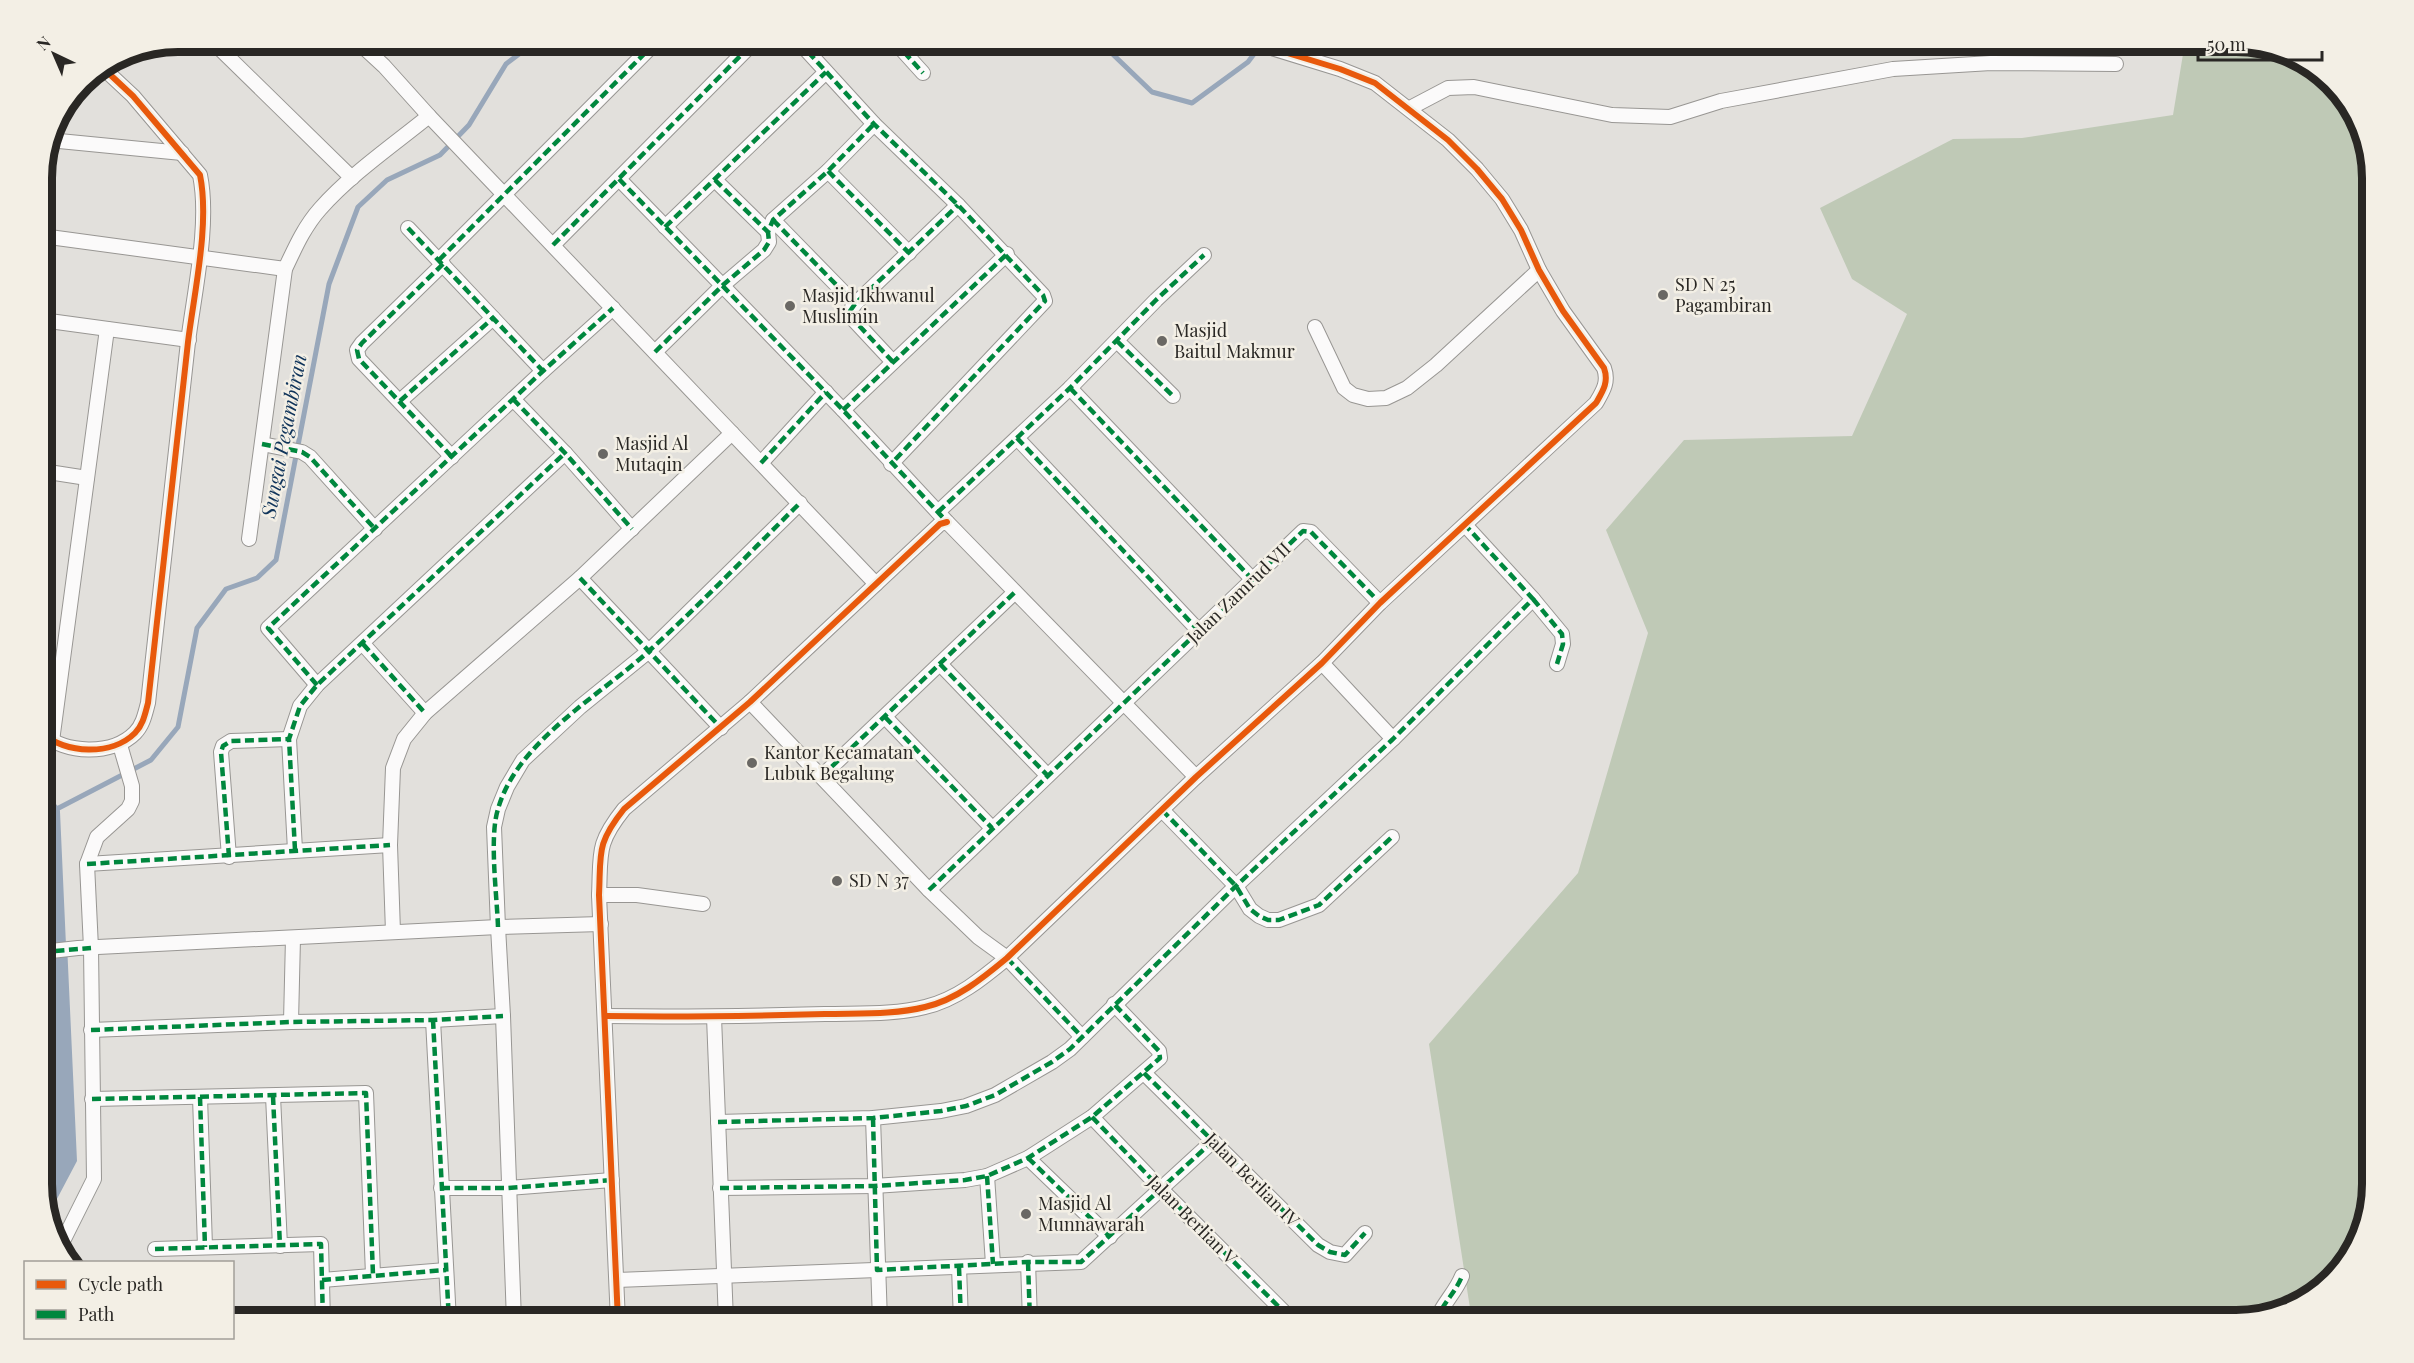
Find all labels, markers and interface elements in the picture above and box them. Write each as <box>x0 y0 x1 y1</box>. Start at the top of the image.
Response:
north arrow <box>24 24 84 84</box>
scale bar <box>2198 24 2322 62</box>
text: N <box>32 31 55 54</box>
text: 50 m <box>2207 32 2246 56</box>
place label: SD N 25 Pagambiran <box>1675 272 1772 317</box>
place label: Masjid Ikhwanul Muslimin <box>802 283 935 328</box>
marker: SD N 25 Pagambiran <box>1656 288 1670 302</box>
marker: Masjid Ikhwanul Muslimin <box>783 299 797 313</box>
place label: Masjid Baitul Makmur <box>1174 318 1295 363</box>
marker: Masjid Baitul Makmur <box>1155 334 1169 348</box>
water label: Sungai Pegambiran <box>253 351 312 521</box>
place label: Masjid Al Mutaqin <box>615 431 689 476</box>
marker: Masjid Al Mutaqin <box>596 447 610 461</box>
street label: Jalan Zamrud VII <box>1180 536 1295 649</box>
place label: Kantor Kecamatan Lubuk Begalung <box>764 740 914 785</box>
marker: Kantor Kecamatan Lubuk Begalung <box>745 756 759 770</box>
place label: SD N 37 <box>849 868 910 892</box>
marker: SD N 37 <box>830 874 844 888</box>
street label: Jalan Berlian IV <box>1200 1126 1305 1232</box>
street label: Jalan Berlian V <box>1142 1169 1243 1270</box>
place label: Masjid Al Munnawarah <box>1038 1191 1145 1236</box>
marker: Masjid Al Munnawarah <box>1019 1207 1033 1221</box>
legend <box>24 1261 234 1339</box>
text: Cycle path <box>78 1272 163 1296</box>
text: Path <box>78 1302 115 1326</box>

